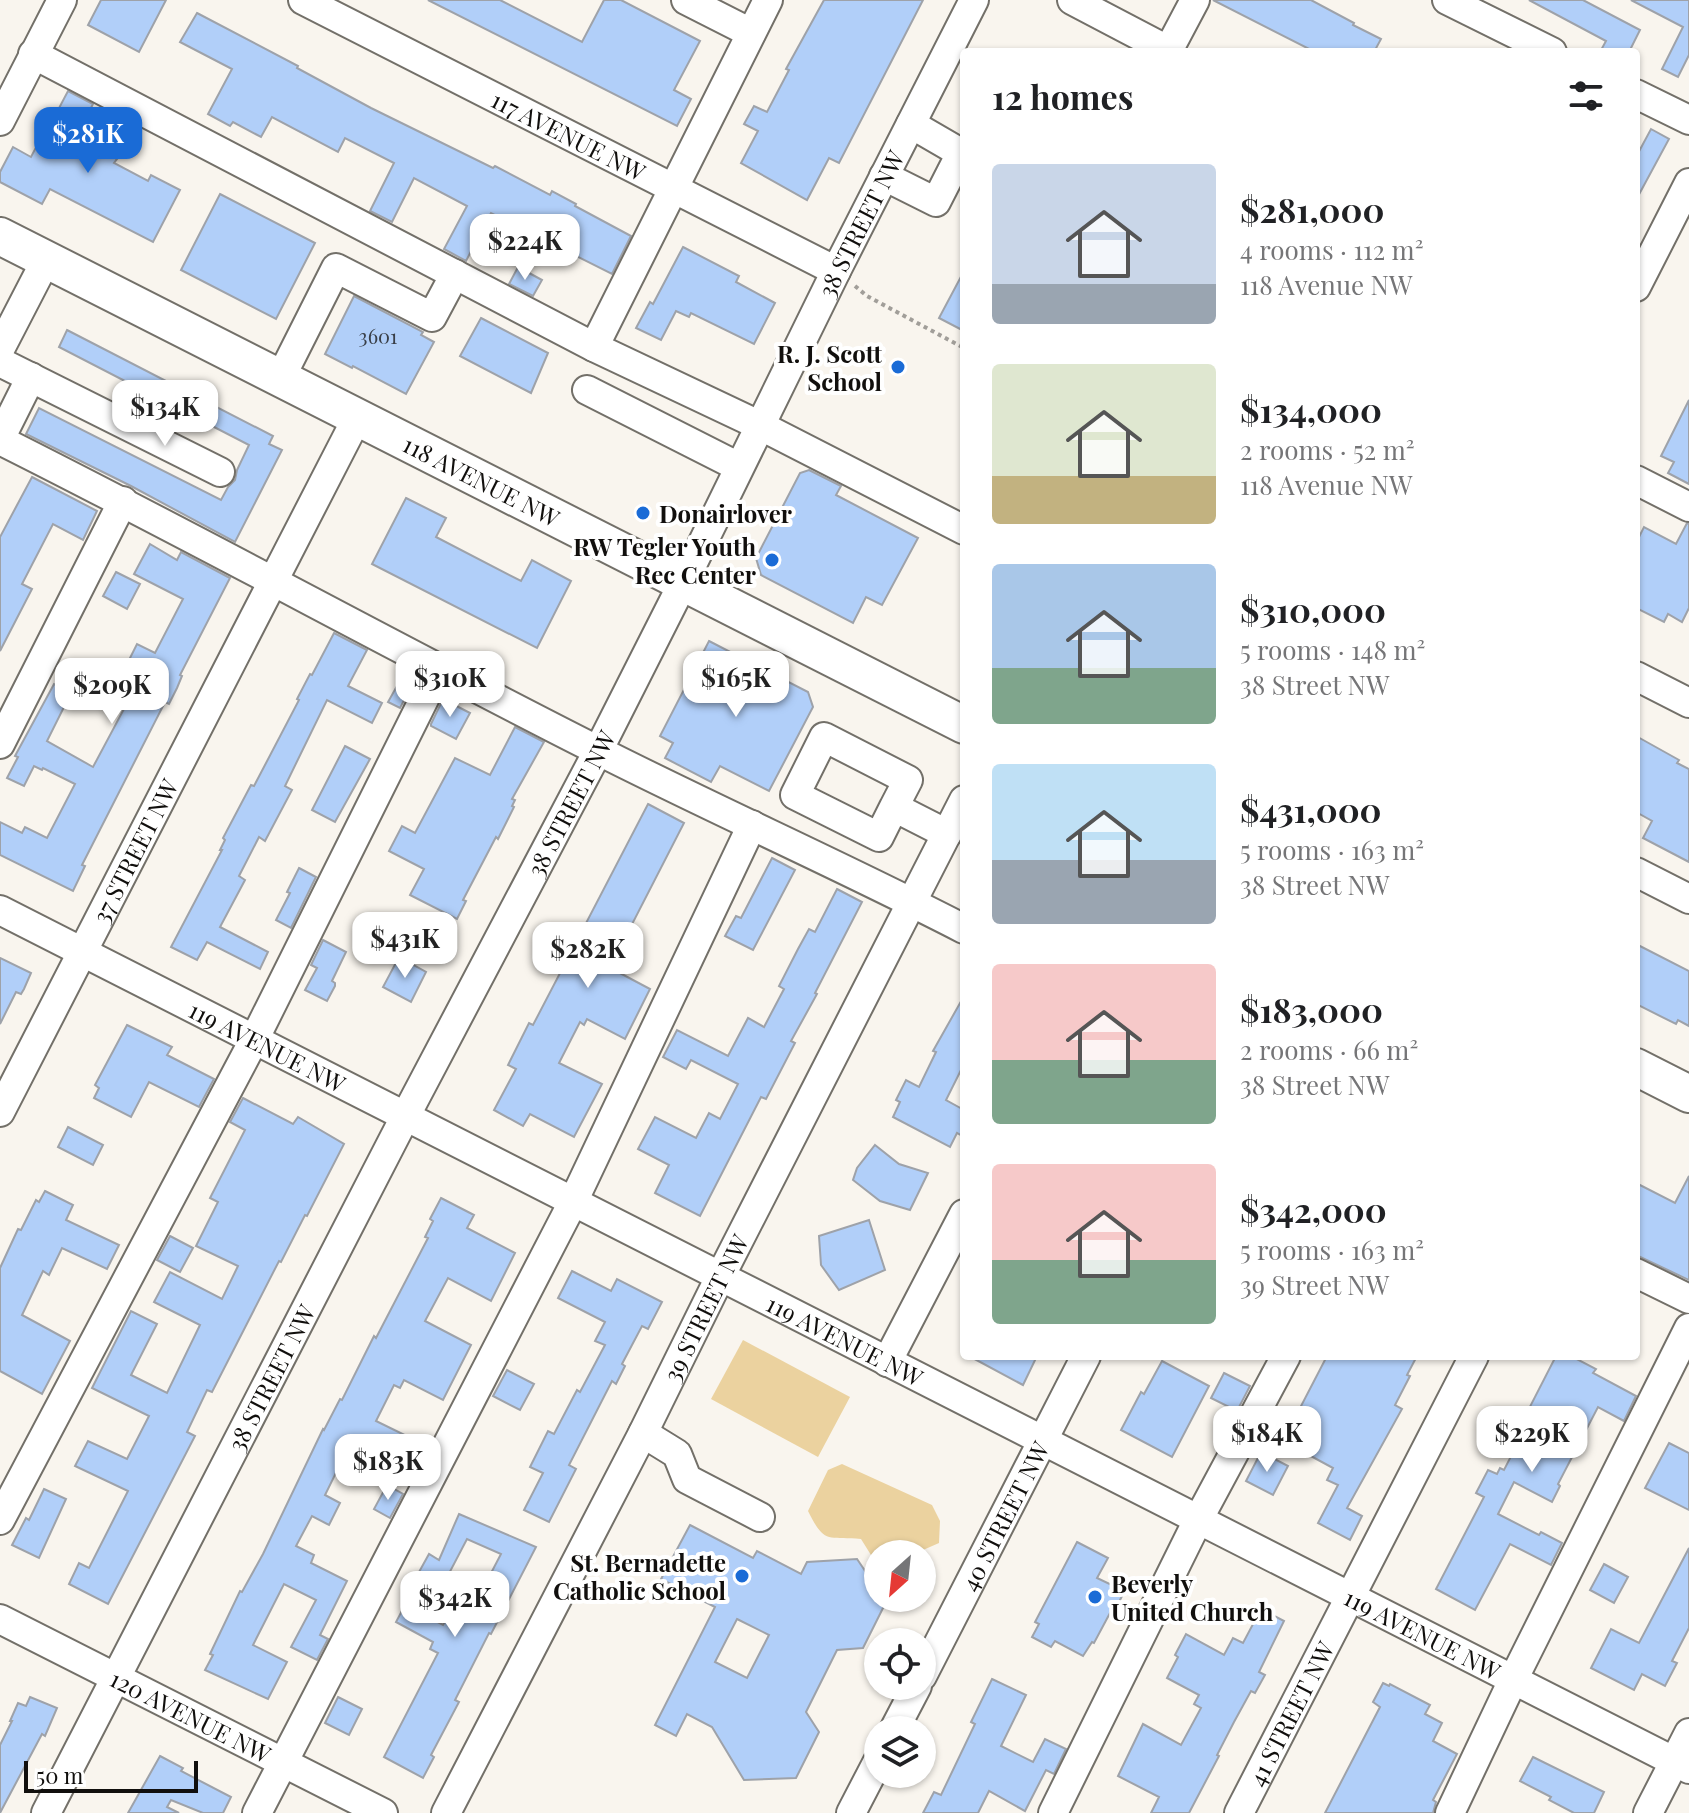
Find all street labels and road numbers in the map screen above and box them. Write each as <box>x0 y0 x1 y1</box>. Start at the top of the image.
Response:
street label: 117 AVENUE NW <box>486 83 651 188</box>
street label: 38 STREET NW <box>810 144 911 302</box>
street label: 118 AVENUE NW <box>398 427 566 534</box>
street label: 38 STREET NW <box>519 724 622 882</box>
street label: 37 STREET NW <box>84 773 185 928</box>
street label: 119 AVENUE NW <box>184 993 351 1099</box>
street label: 39 STREET NW <box>655 1228 755 1387</box>
street label: 119 AVENUE NW <box>761 1287 929 1393</box>
street label: 38 STREET NW <box>220 1298 322 1456</box>
street label: 40 STREET NW <box>952 1435 1056 1596</box>
street label: 119 AVENUE NW <box>1339 1580 1506 1687</box>
street label: 41 STREET NW <box>1240 1635 1341 1791</box>
street label: 120 AVENUE NW <box>105 1662 277 1770</box>

